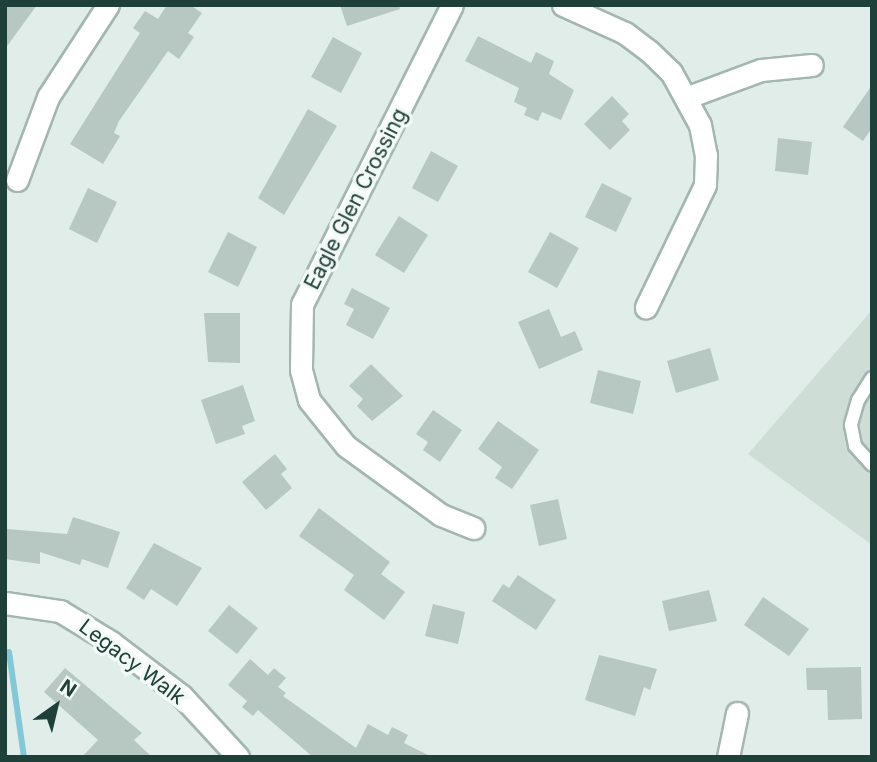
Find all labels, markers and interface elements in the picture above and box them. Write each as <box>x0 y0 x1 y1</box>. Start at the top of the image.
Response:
street label: Eagle Glen Crossing <box>299 104 413 294</box>
street label: Legacy Walk <box>74 614 190 710</box>
north arrow <box>21 671 91 741</box>
text: N <box>56 675 80 702</box>

